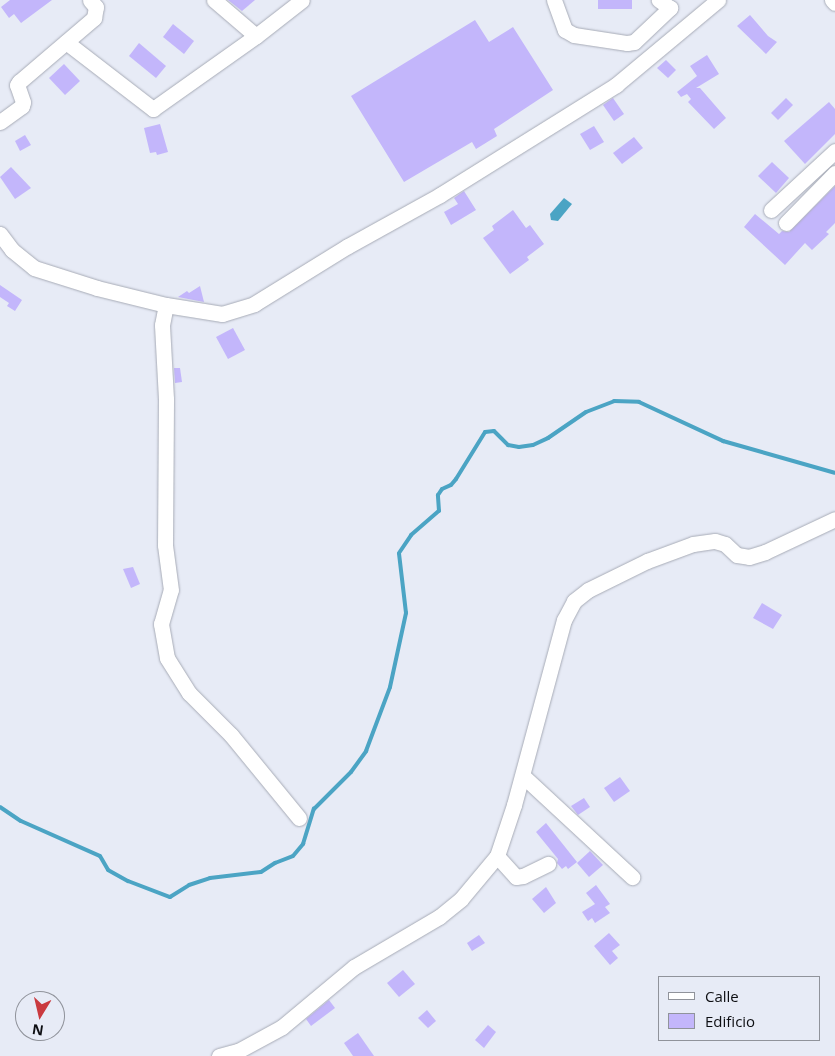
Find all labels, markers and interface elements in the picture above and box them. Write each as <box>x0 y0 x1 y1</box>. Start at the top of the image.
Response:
legend <box>658 976 820 1041</box>
text: Calle <box>705 986 739 1006</box>
north arrow <box>15 991 65 1041</box>
text: Edificio <box>705 1011 755 1031</box>
text: N <box>31 1020 45 1041</box>

